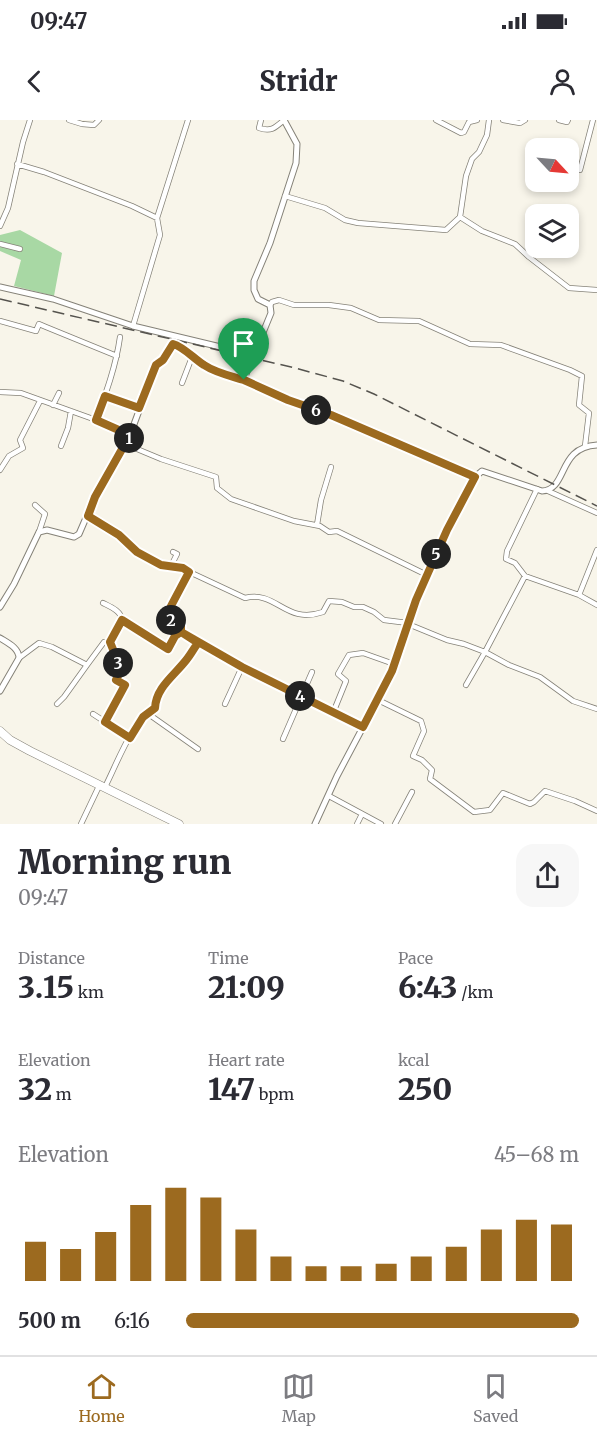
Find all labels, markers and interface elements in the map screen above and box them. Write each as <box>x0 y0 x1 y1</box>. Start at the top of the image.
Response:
text: 09:47 <box>30 7 88 35</box>
text: Stridr <box>259 64 338 98</box>
icon: back <box>18 65 51 98</box>
icon: person <box>546 65 579 98</box>
north arrow <box>525 138 579 192</box>
map controls <box>525 138 579 258</box>
button: layers <box>525 204 579 258</box>
pin <box>218 318 269 380</box>
icon: arrive <box>227 327 260 360</box>
pin: 6 <box>301 395 331 425</box>
text: 6 <box>311 400 321 420</box>
pin: 1 <box>114 423 144 453</box>
text: 1 <box>125 428 133 448</box>
pin: 5 <box>421 539 451 569</box>
text: 5 <box>431 544 441 564</box>
pin: 2 <box>156 605 186 635</box>
text: 2 <box>166 610 176 630</box>
pin: 3 <box>103 648 133 678</box>
text: 3 <box>113 653 123 673</box>
pin: 4 <box>285 681 315 711</box>
text: 4 <box>295 686 305 706</box>
text: Morning run <box>18 842 231 883</box>
button: share <box>516 844 579 907</box>
text: 09:47 <box>18 885 68 910</box>
text: Distance <box>18 948 85 968</box>
text: Time <box>208 948 249 968</box>
text: Pace <box>398 948 433 968</box>
text: 3.15 <box>18 968 74 1006</box>
text: 21:09 <box>208 968 285 1006</box>
text: 6:43 <box>398 968 457 1006</box>
text: km <box>74 982 104 1002</box>
text: /km <box>457 982 493 1002</box>
text: Elevation <box>18 1050 91 1070</box>
text: Heart rate <box>208 1050 285 1070</box>
text: kcal <box>398 1050 429 1070</box>
text: 32 <box>18 1070 52 1108</box>
text: 147 <box>208 1070 255 1108</box>
text: 250 <box>398 1070 452 1108</box>
text: m <box>52 1084 72 1104</box>
text: bpm <box>255 1084 294 1104</box>
text: Elevation <box>18 1142 109 1167</box>
text: 45–68 m <box>494 1142 579 1167</box>
text: 500 m <box>18 1308 81 1333</box>
text: 6:16 <box>114 1308 150 1333</box>
tab: Home <box>79 1370 125 1426</box>
tab: Map <box>282 1370 316 1426</box>
tab: Saved <box>473 1370 518 1426</box>

